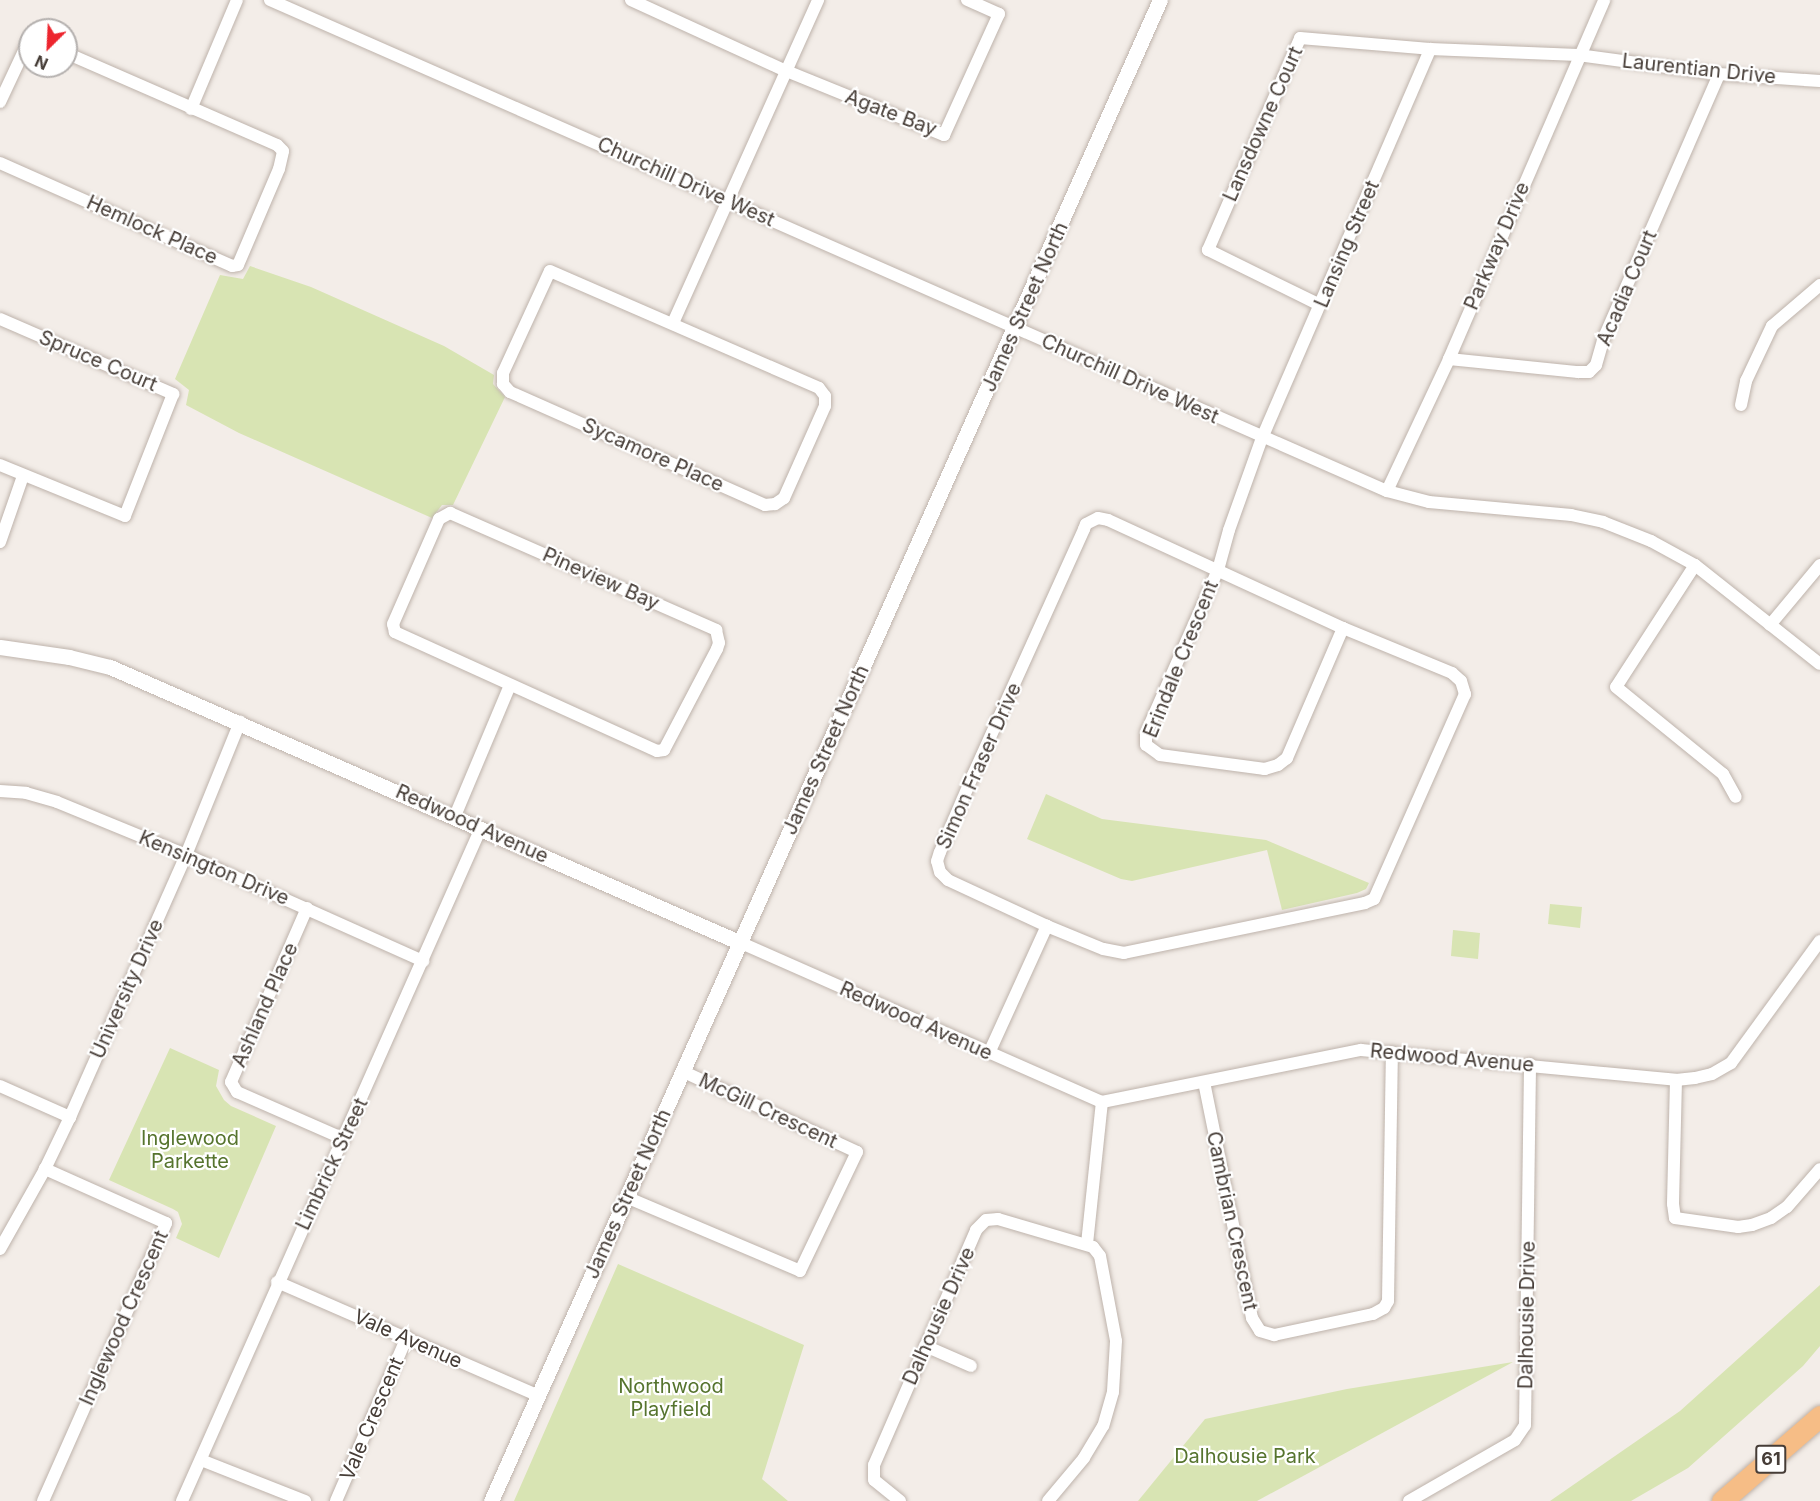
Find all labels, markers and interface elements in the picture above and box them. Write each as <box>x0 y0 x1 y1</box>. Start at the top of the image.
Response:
north arrow <box>18 18 78 78</box>
street label: Lansdowne Court <box>1218 43 1308 205</box>
street label: Laurentian Drive <box>1621 49 1777 89</box>
text: N <box>32 51 51 74</box>
street label: Agate Bay <box>842 85 940 141</box>
street label: Churchill Drive West <box>594 132 778 232</box>
street label: Lansing Street <box>1309 177 1385 311</box>
street label: Parkway Drive <box>1459 178 1535 314</box>
street label: Hemlock Place <box>83 190 221 270</box>
street label: James Street North <box>977 218 1073 396</box>
street label: Acadia Court <box>1592 227 1662 349</box>
street label: Spruce Court <box>35 325 161 397</box>
street label: Churchill Drive West <box>1038 329 1222 429</box>
street label: Sycamore Place <box>578 413 728 497</box>
street label: Pineview Bay <box>539 543 663 615</box>
street label: Erindale Crescent <box>1138 577 1224 741</box>
street label: James Street North <box>778 661 874 839</box>
street label: Simon Fraser Drive <box>932 679 1026 853</box>
street label: Redwood Avenue <box>392 780 552 868</box>
street label: Kensington Drive <box>135 825 293 911</box>
street label: University Drive <box>85 915 169 1063</box>
street label: Ashland Place <box>227 939 303 1071</box>
street label: Redwood Avenue <box>836 977 996 1065</box>
street label: Redwood Avenue <box>1369 1039 1535 1077</box>
street label: McGill Crescent <box>695 1068 841 1154</box>
street label: Limbrick Street <box>291 1094 373 1234</box>
street label: James Street North <box>580 1105 676 1283</box>
park label: Inglewood Parkette <box>141 1127 239 1174</box>
street label: Cambrian Crescent <box>1201 1129 1263 1313</box>
street label: Inglewood Crescent <box>75 1227 173 1409</box>
street label: Dalhousie Drive <box>1514 1241 1540 1389</box>
street label: Dalhousie Drive <box>898 1243 980 1389</box>
street label: Vale Avenue <box>350 1304 466 1374</box>
street label: Vale Crescent <box>335 1354 409 1484</box>
park label: Northwood Playfield <box>618 1375 724 1422</box>
park label: Dalhousie Park <box>1174 1444 1316 1468</box>
road number: 61 <box>1754 1444 1788 1474</box>

